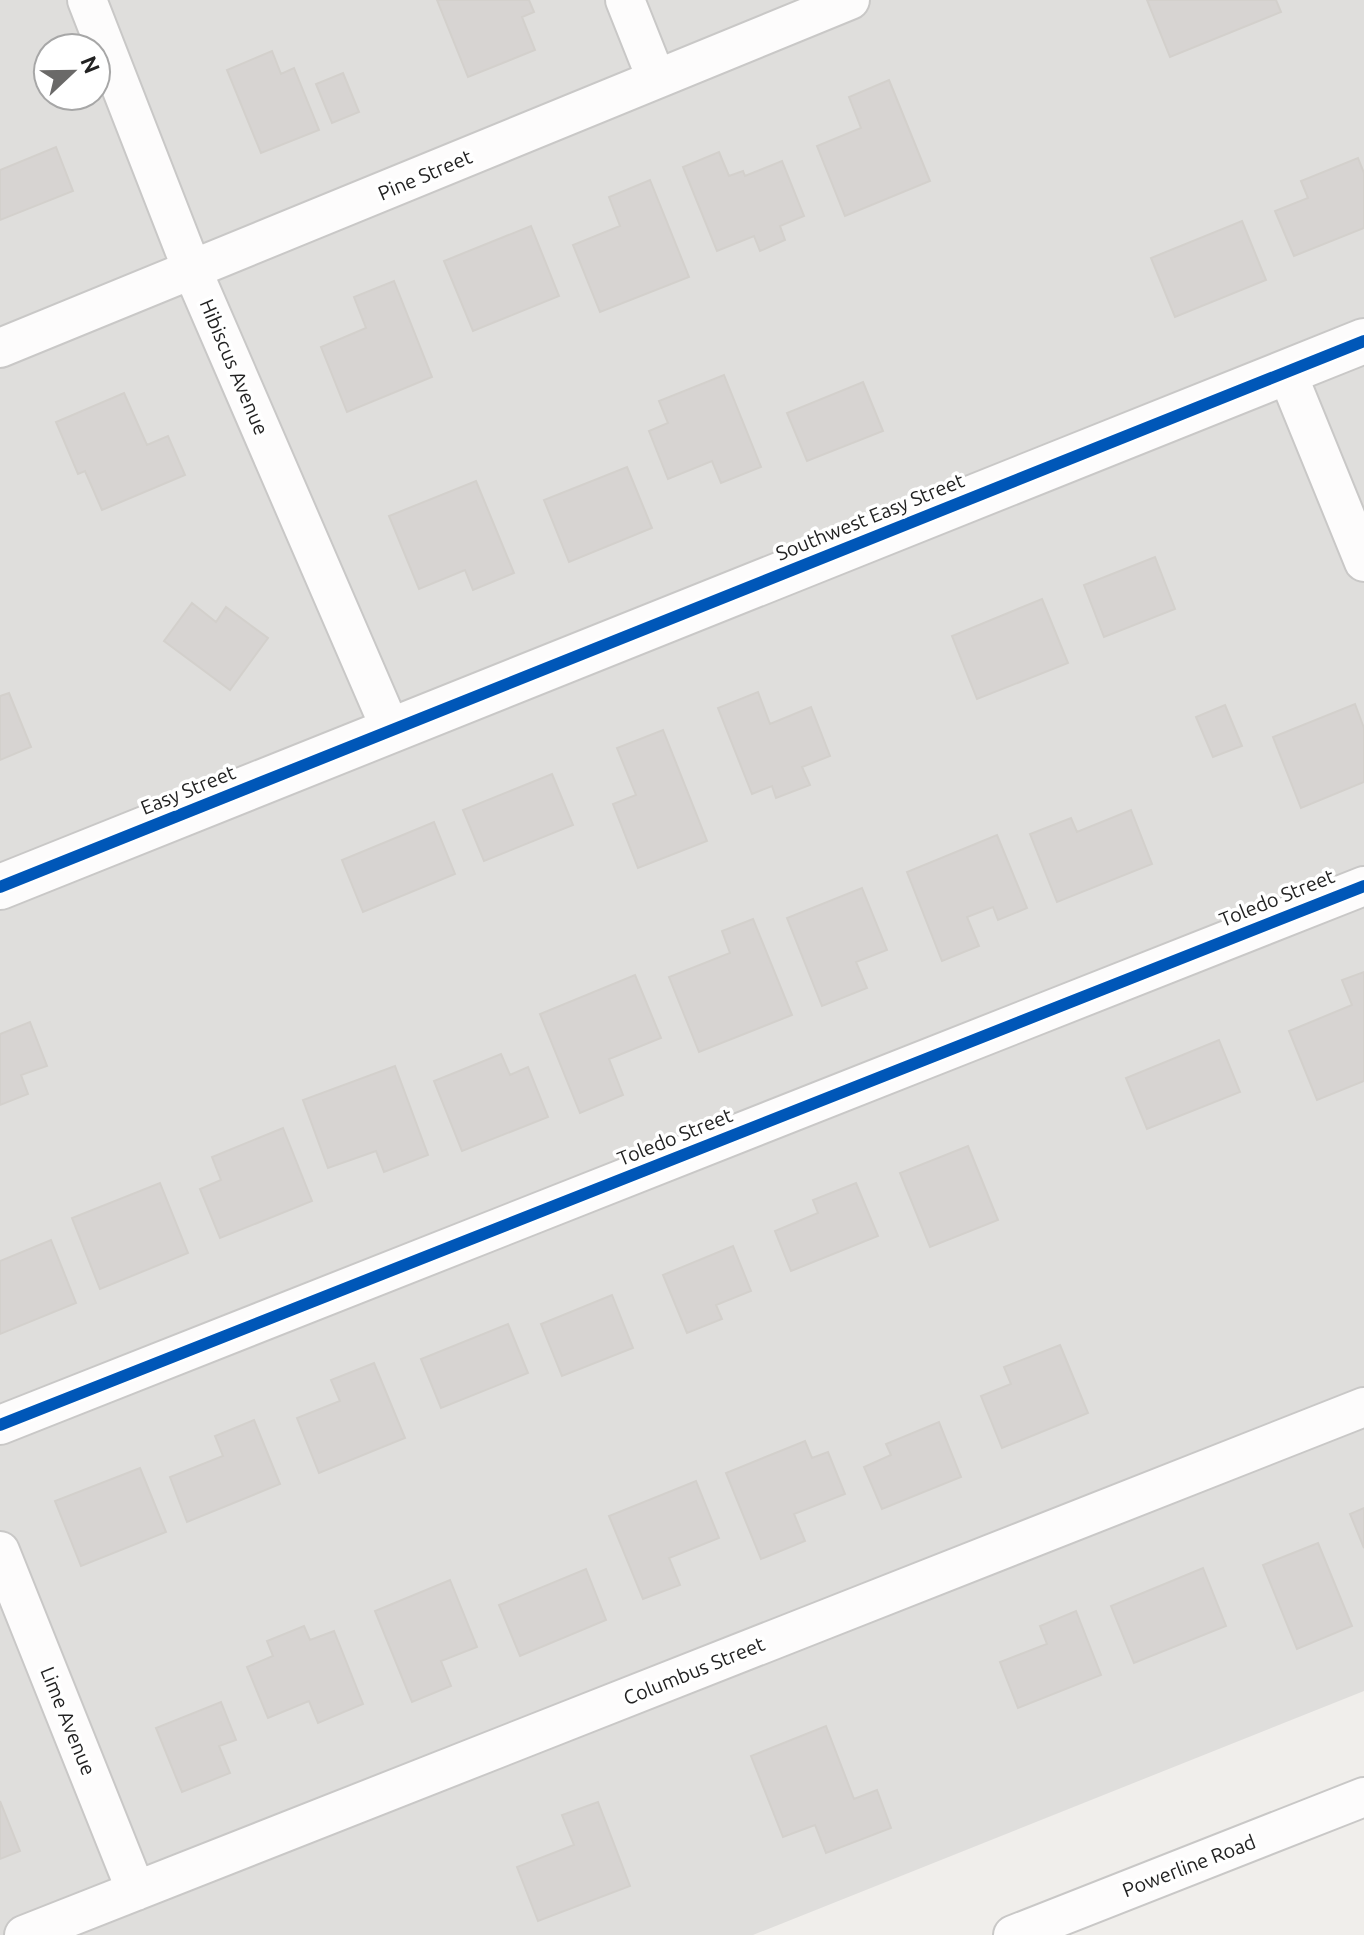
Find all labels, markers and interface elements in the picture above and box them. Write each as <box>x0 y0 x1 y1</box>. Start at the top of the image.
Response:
north arrow <box>32 32 112 112</box>
text: N <box>76 52 106 77</box>
street label: Pine Street <box>374 144 475 205</box>
street label: Hibiscus Avenue <box>195 295 273 438</box>
street label: Southwest Easy Street <box>772 468 967 565</box>
street label: Easy Street <box>137 760 239 819</box>
street label: Toledo Street <box>1216 864 1338 931</box>
street label: Toledo Street <box>614 1103 736 1170</box>
street label: Columbus Street <box>620 1632 768 1709</box>
street label: Lime Avenue <box>36 1663 101 1779</box>
street label: Powerline Road <box>1119 1830 1259 1901</box>

